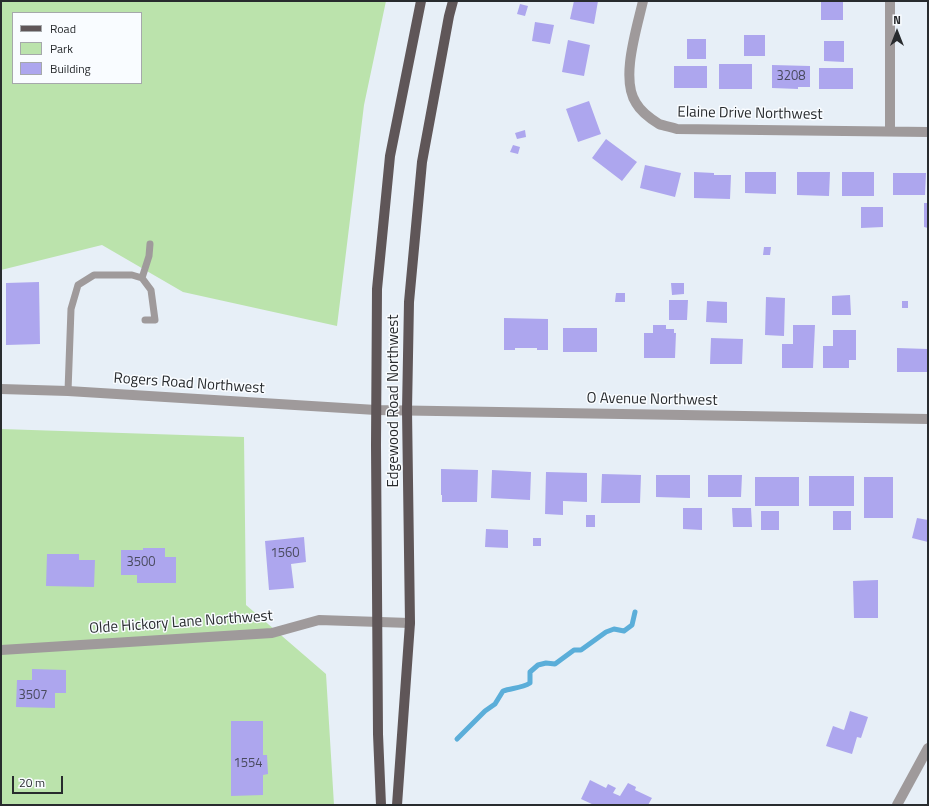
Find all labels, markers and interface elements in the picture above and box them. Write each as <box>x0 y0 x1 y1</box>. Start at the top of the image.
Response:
legend <box>12 12 142 84</box>
north arrow <box>877 12 917 52</box>
text: N <box>893 12 901 28</box>
text: Road <box>50 19 76 38</box>
text: Park <box>50 39 73 58</box>
text: Building <box>50 59 91 78</box>
house number: 3208 <box>776 69 806 85</box>
street label: Elaine Drive Northwest <box>677 104 823 124</box>
street label: Edgewood Road Northwest <box>385 314 403 488</box>
street label: Rogers Road Northwest <box>113 370 265 398</box>
street label: O Avenue Northwest <box>586 390 718 410</box>
house number: 1560 <box>270 546 300 562</box>
house number: 3500 <box>126 555 156 571</box>
street label: Olde Hickory Lane Northwest <box>89 608 273 638</box>
house number: 3507 <box>18 688 48 704</box>
house number: 1554 <box>233 756 263 772</box>
scale bar <box>14 768 65 794</box>
text: 20 m <box>19 773 45 792</box>

